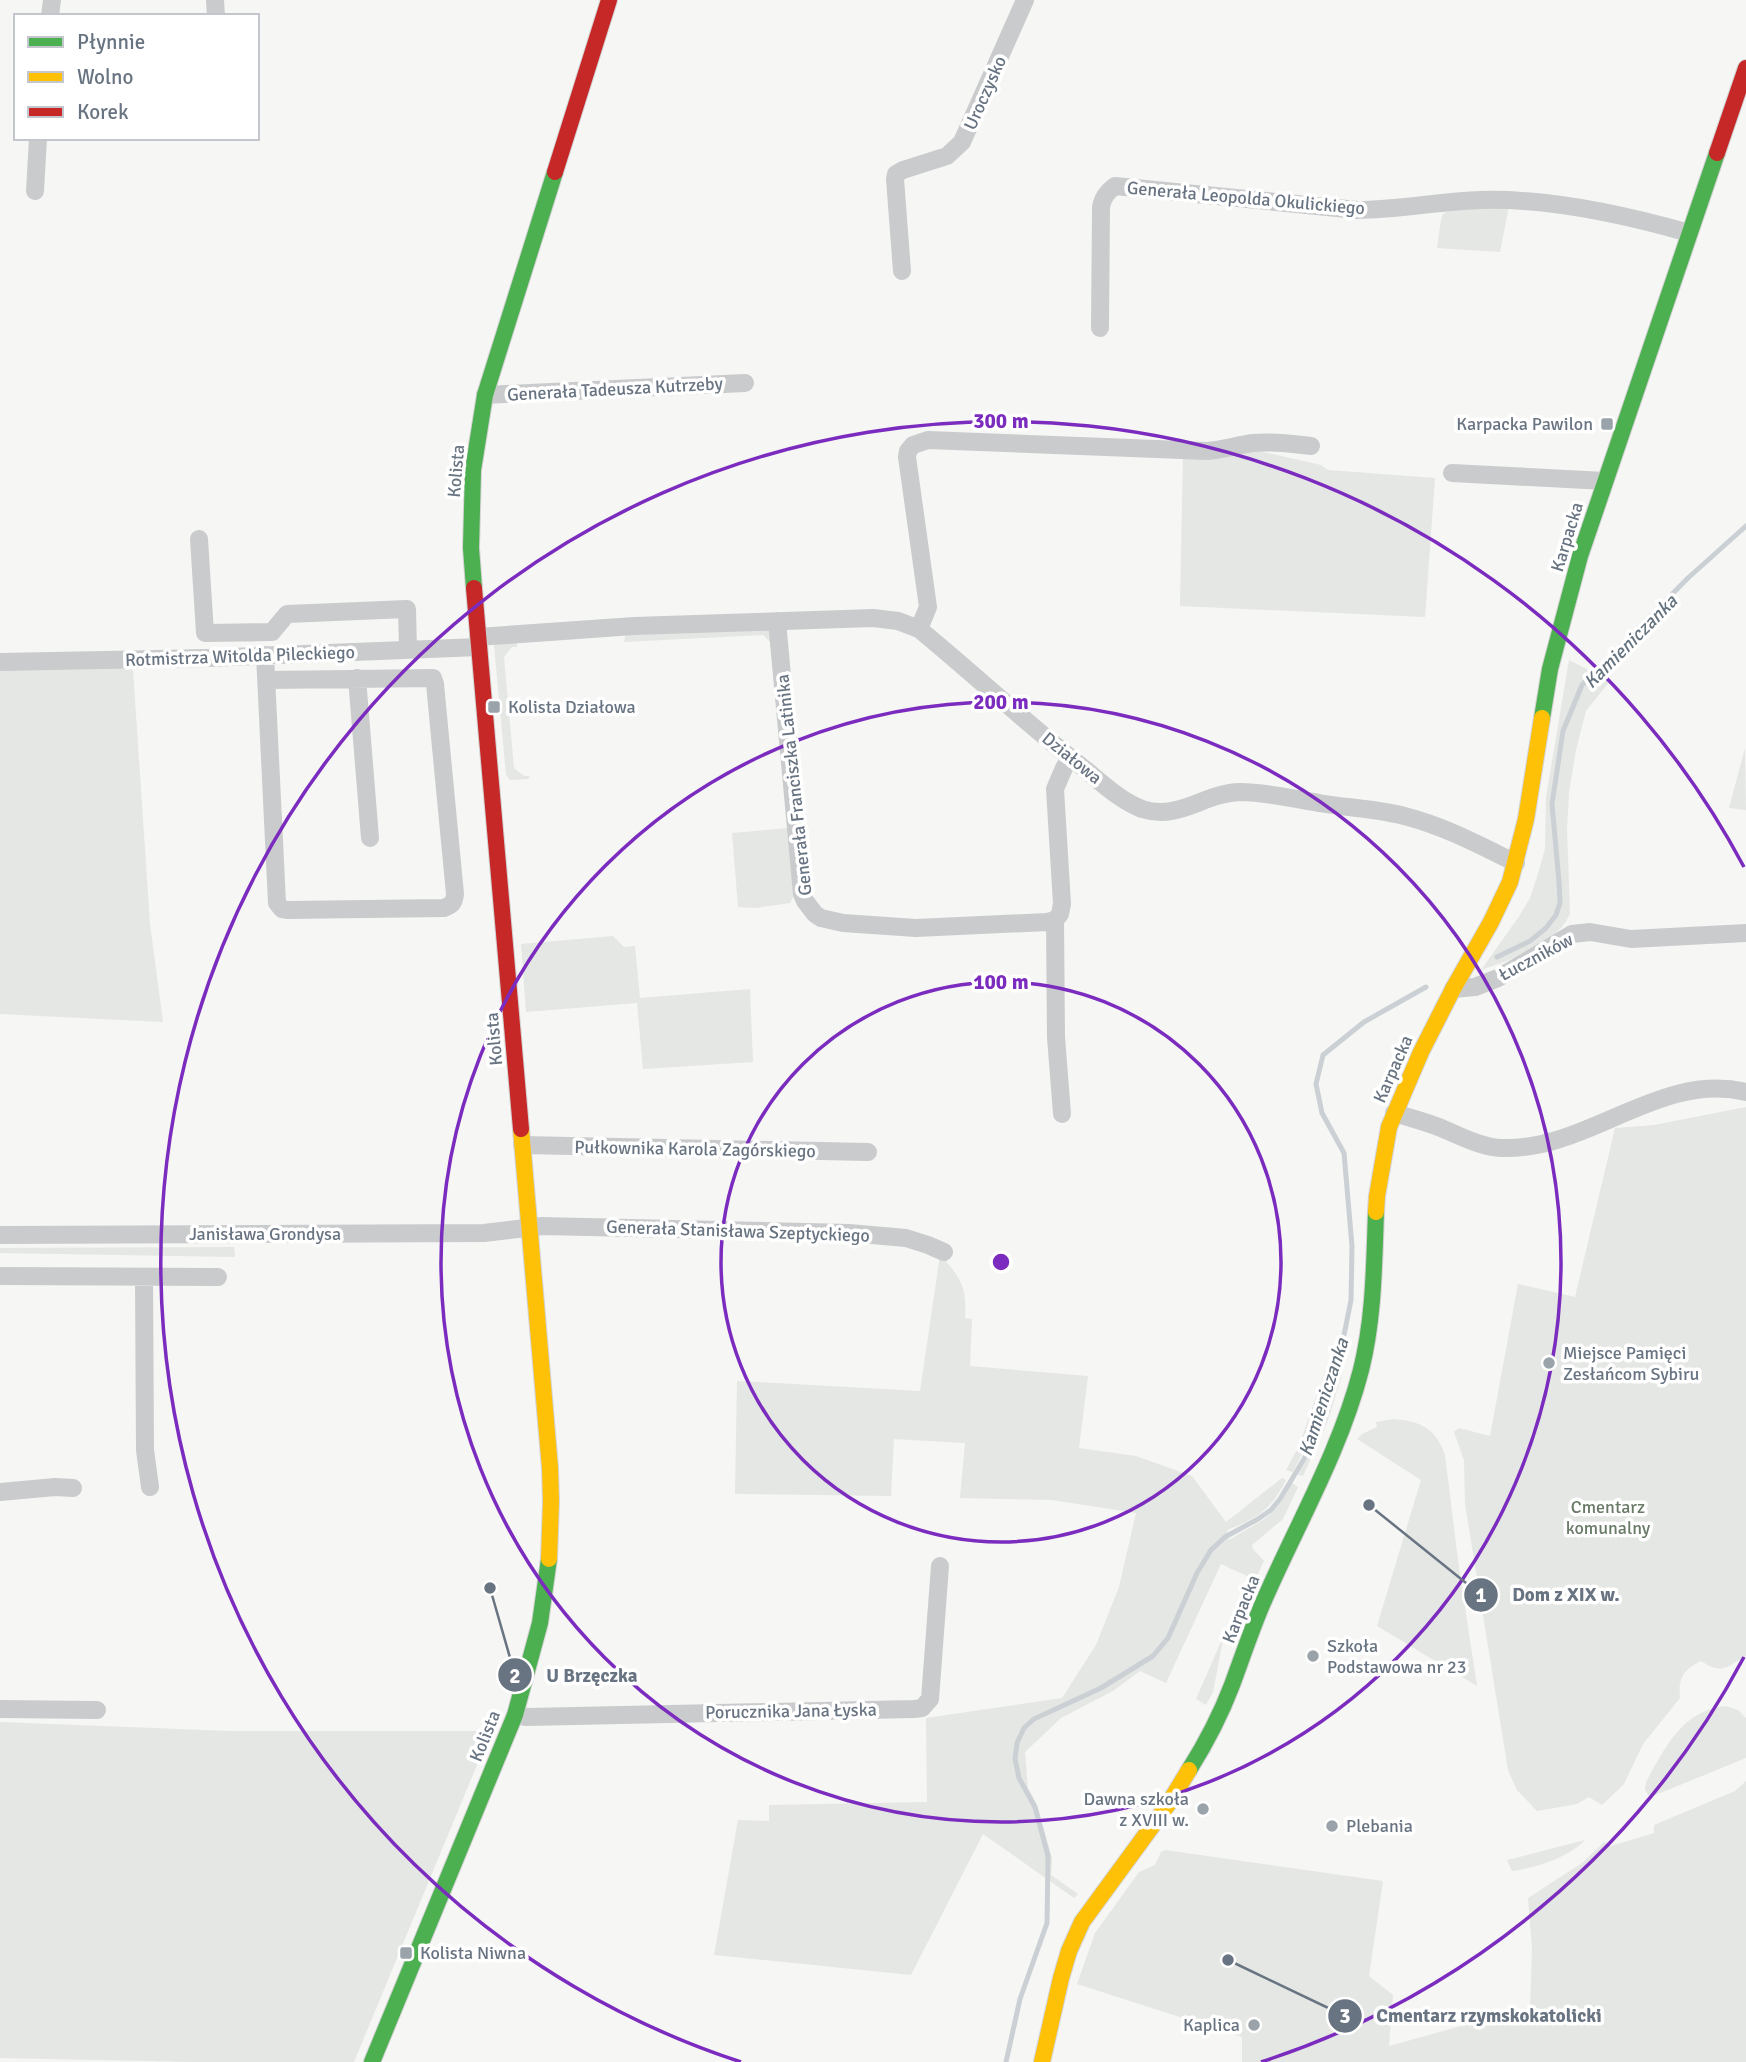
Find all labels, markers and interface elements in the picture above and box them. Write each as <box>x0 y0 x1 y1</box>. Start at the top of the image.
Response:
legend <box>14 14 259 140</box>
text: Płynnie <box>77 29 145 55</box>
street label: Uroczysko <box>959 53 1011 133</box>
text: Wolno <box>77 64 133 90</box>
text: Korek <box>77 99 129 125</box>
street label: Generała Leopolda Okulickiego <box>1126 177 1366 219</box>
street label: Generała Tadeusza Kutrzeby <box>507 372 724 406</box>
text: 300 m <box>973 408 1029 434</box>
place label: Karpacka Pawilon <box>1456 413 1593 435</box>
marker: Karpacka Pawilon <box>1599 416 1615 432</box>
street label: Kolista <box>443 444 469 498</box>
street label: Karpacka <box>1546 499 1588 575</box>
water label: Kamieniczanka <box>1579 589 1684 694</box>
street label: Rotmistrza Witolda Pileckiego <box>125 641 355 671</box>
street label: Generała Franciszka Latinika <box>771 673 817 897</box>
text: 200 m <box>973 689 1029 715</box>
place label: Kolista Działowa <box>508 696 636 718</box>
marker: Kolista Działowa <box>486 699 502 715</box>
street label: Działowa <box>1038 727 1106 789</box>
street label: Łuczników <box>1495 928 1577 986</box>
text: 100 m <box>973 969 1029 995</box>
street label: Kolista <box>481 1012 507 1066</box>
street label: Karpacka <box>1368 1032 1418 1106</box>
street label: Pułkownika Karola Zagórskiego <box>574 1136 816 1162</box>
street label: Generała Stanisława Szeptyckiego <box>606 1215 870 1247</box>
street label: Janisława Grondysa <box>189 1223 341 1245</box>
centre of rings <box>989 1250 1013 1274</box>
water label: Kamieniczanka <box>1294 1334 1355 1459</box>
place label: Miejsce Pamięci Zesłańcom Sybiru <box>1563 1342 1699 1385</box>
marker: Miejsce Pamięci Zesłańcom Sybiru <box>1541 1355 1557 1371</box>
park label: Cmentarz komunalny <box>1566 1496 1651 1539</box>
street label: Karpacka <box>1217 1572 1265 1646</box>
callout: Dom z XIX w. <box>1463 1575 1634 1615</box>
text: 1 <box>1475 1582 1487 1608</box>
text: Dom z XIX w. <box>1512 1583 1620 1607</box>
place label: Szkoła Podstawowa nr 23 <box>1327 1635 1466 1678</box>
marker: Szkoła Podstawowa nr 23 <box>1305 1648 1321 1664</box>
callout: U Brzęczka <box>497 1655 652 1695</box>
text: 2 <box>509 1663 521 1689</box>
text: U Brzęczka <box>546 1664 638 1688</box>
street label: Porucznika Jana Łyska <box>705 1699 877 1723</box>
street label: Kolista <box>465 1707 505 1765</box>
place label: Dawna szkoła z XVIII w. <box>1084 1788 1189 1831</box>
marker: Dawna szkoła z XVIII w. <box>1195 1801 1211 1817</box>
place label: Plebania <box>1346 1815 1413 1837</box>
marker: Plebania <box>1324 1818 1340 1834</box>
place label: Kolista Niwna <box>420 1942 526 1964</box>
marker: Kolista Niwna <box>398 1945 414 1961</box>
callout: Cmentarz rzymskokatolicki <box>1328 1996 1616 2036</box>
text: 3 <box>1339 2003 1351 2029</box>
text: Cmentarz rzymskokatolicki <box>1376 2004 1602 2028</box>
place label: Kaplica <box>1183 2014 1240 2036</box>
marker: Kaplica <box>1246 2017 1262 2033</box>

